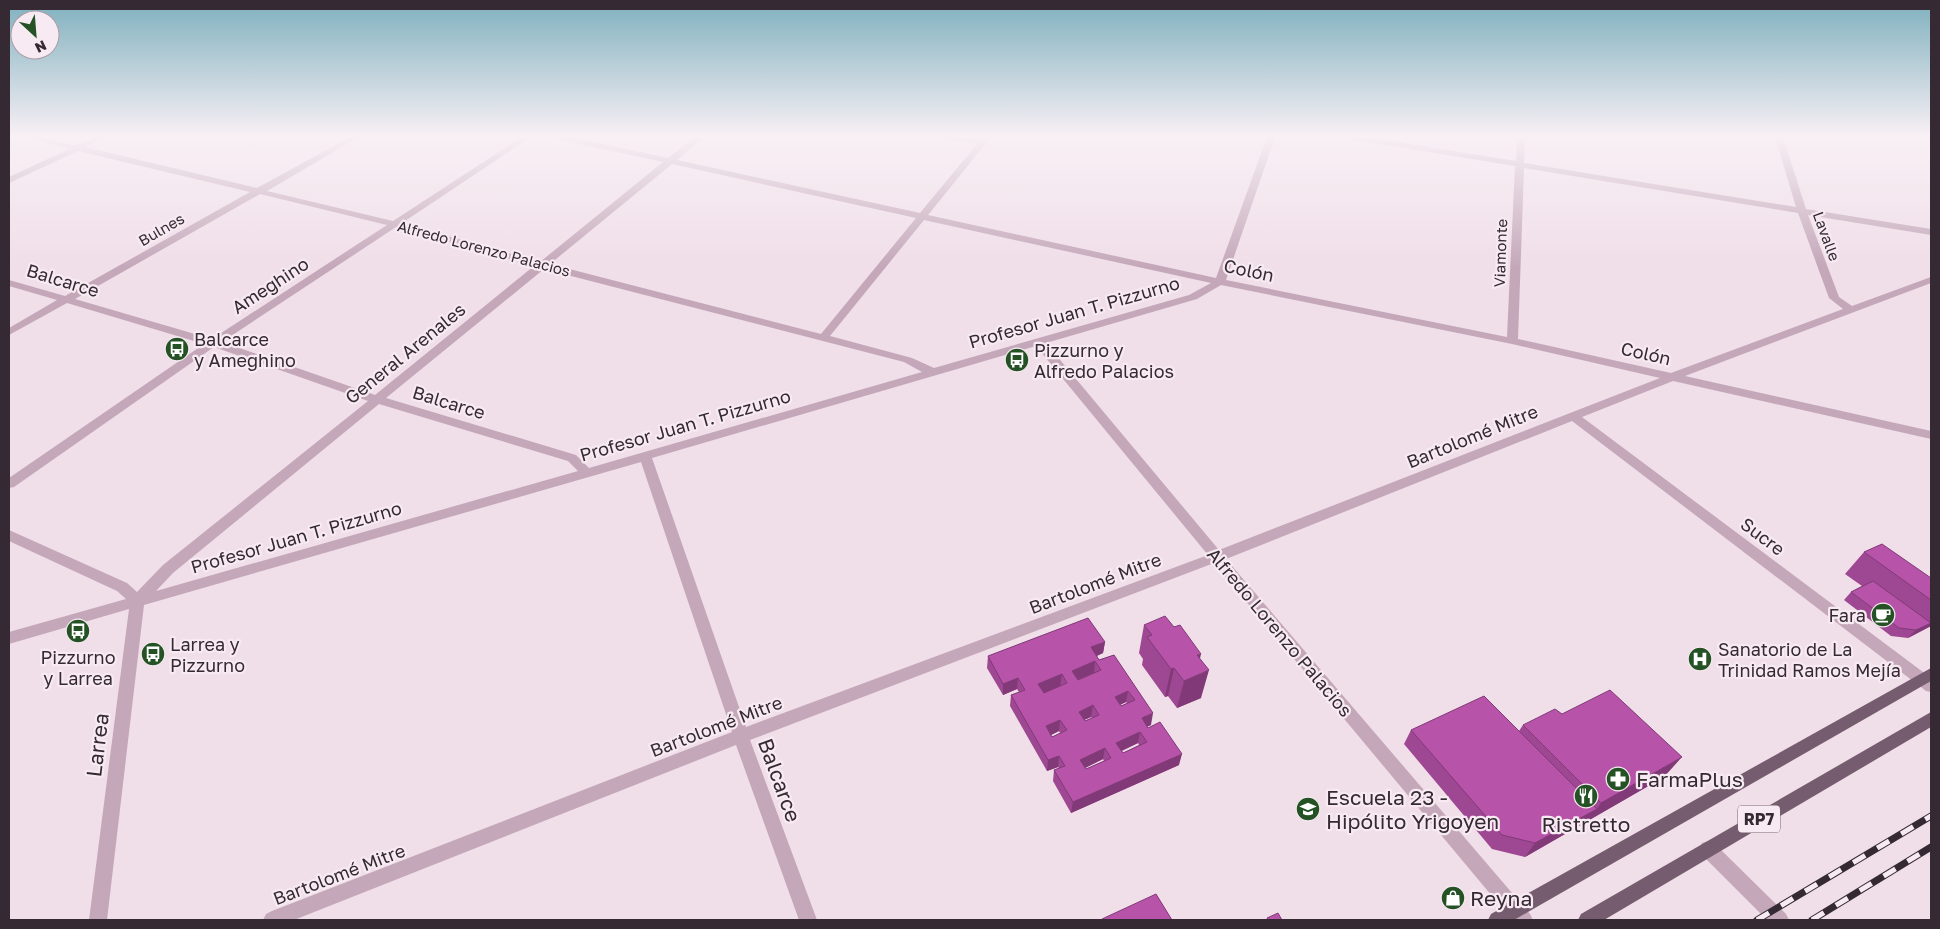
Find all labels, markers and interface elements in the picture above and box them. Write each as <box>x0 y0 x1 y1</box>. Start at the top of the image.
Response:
north arrow <box>10 10 60 60</box>
text: N <box>32 37 49 57</box>
street label: Bulnes <box>135 209 187 249</box>
street label: Lavalle <box>1810 209 1844 264</box>
street label: Alfredo Lorenzo Palacios <box>396 216 572 280</box>
street label: Viamonte <box>1490 218 1510 288</box>
street label: Ameghino <box>227 252 313 318</box>
street label: Colón <box>1222 254 1276 286</box>
street label: Balcarce <box>24 259 102 301</box>
street label: Profesor Juan T. Pizzurno <box>966 271 1182 353</box>
street label: General Arenales <box>341 298 469 408</box>
place label: Balcarce y Ameghino <box>194 328 296 371</box>
bus stop icon: Balcarce y Ameghino <box>164 336 190 362</box>
street label: Colón <box>1619 337 1673 369</box>
place label: Pizzurno y Alfredo Palacios <box>1034 339 1174 382</box>
bus stop icon: Pizzurno y Alfredo Palacios <box>1004 347 1030 373</box>
street label: Balcarce <box>410 381 488 423</box>
street label: Profesor Juan T. Pizzurno <box>577 384 793 466</box>
street label: Bartolomé Mitre <box>1403 400 1541 472</box>
street label: Profesor Juan T. Pizzurno <box>188 496 404 578</box>
street label: Sucre <box>1737 512 1789 560</box>
street label: Alfredo Lorenzo Palacios <box>1203 543 1357 721</box>
street label: Bartolomé Mitre <box>1026 548 1164 618</box>
cafe icon: Fara <box>1870 602 1896 628</box>
place label: Fara <box>1828 604 1866 626</box>
bus stop icon: Pizzurno y Larrea <box>65 618 91 644</box>
place label: Larrea y Pizzurno <box>170 633 245 676</box>
place label: Sanatorio de La Trinidad Ramos Mejía <box>1718 638 1901 681</box>
bus stop icon: Larrea y Pizzurno <box>140 641 166 667</box>
place label: Pizzurno y Larrea <box>41 646 115 689</box>
hospital icon: Sanatorio de La Trinidad Ramos Mejía <box>1687 646 1713 672</box>
street label: Bartolomé Mitre <box>647 691 785 761</box>
street label: Larrea <box>80 712 114 778</box>
street label: Balcarce <box>753 735 807 825</box>
pharmacy icon: FarmaPlus <box>1605 766 1631 792</box>
place label: FarmaPlus <box>1636 766 1743 792</box>
restaurant icon: Ristretto <box>1573 783 1599 809</box>
place label: Escuela 23 - Hipólito Yrigoyen <box>1326 784 1499 834</box>
school or university icon: Escuela 23 - Hipólito Yrigoyen <box>1295 796 1321 822</box>
road number: RP7 <box>1738 806 1780 832</box>
place label: Ristretto <box>1542 811 1630 837</box>
street label: Bartolomé Mitre <box>270 839 408 909</box>
shop icon: Reyna <box>1440 885 1466 911</box>
place label: Reyna <box>1470 885 1532 911</box>

